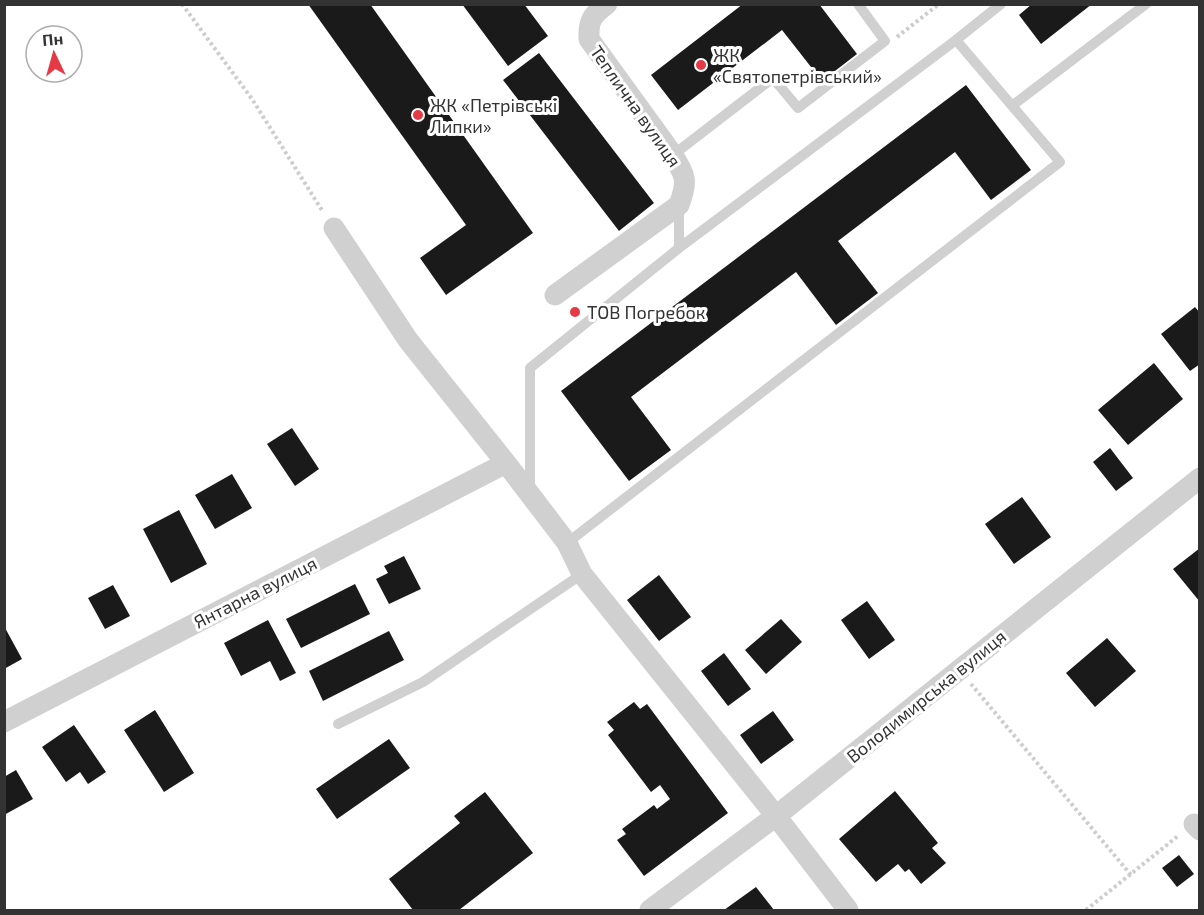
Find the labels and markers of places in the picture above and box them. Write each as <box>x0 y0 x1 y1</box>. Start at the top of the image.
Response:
place label: ЖК «Святопетрівський» <box>713 44 882 87</box>
marker: ЖК «Святопетрівський» <box>694 58 708 72</box>
place label: ЖК «Петрівські Липки» <box>430 94 557 137</box>
marker: ЖК «Петрівські Липки» <box>411 108 425 122</box>
place label: ТОВ Погребок <box>587 301 706 323</box>
marker: ТОВ Погребок <box>568 305 582 319</box>

